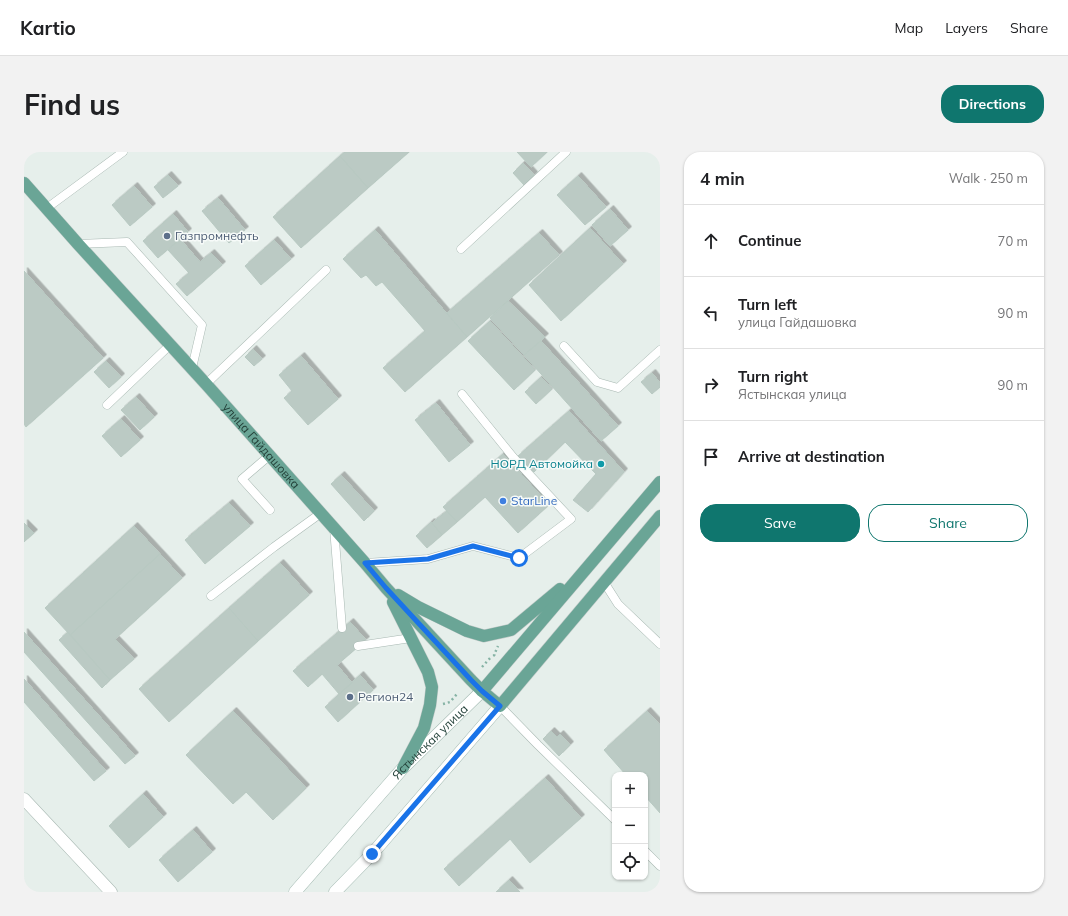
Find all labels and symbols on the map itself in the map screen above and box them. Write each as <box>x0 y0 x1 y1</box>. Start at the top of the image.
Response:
place label: Газпромнефть <box>175 228 259 243</box>
marker: Газпромнефть <box>162 231 172 241</box>
street label: улица Гайдашовка <box>219 400 303 492</box>
place label: НОРД Автомойка <box>491 456 593 471</box>
marker: НОРД Автомойка <box>596 459 606 469</box>
place label: StarLine <box>511 493 557 508</box>
marker: StarLine <box>498 496 508 506</box>
route start <box>510 549 528 567</box>
place label: Регион24 <box>358 689 413 704</box>
marker: Регион24 <box>345 692 355 702</box>
street label: Ястынская улица <box>389 701 471 782</box>
route end <box>363 845 381 863</box>

